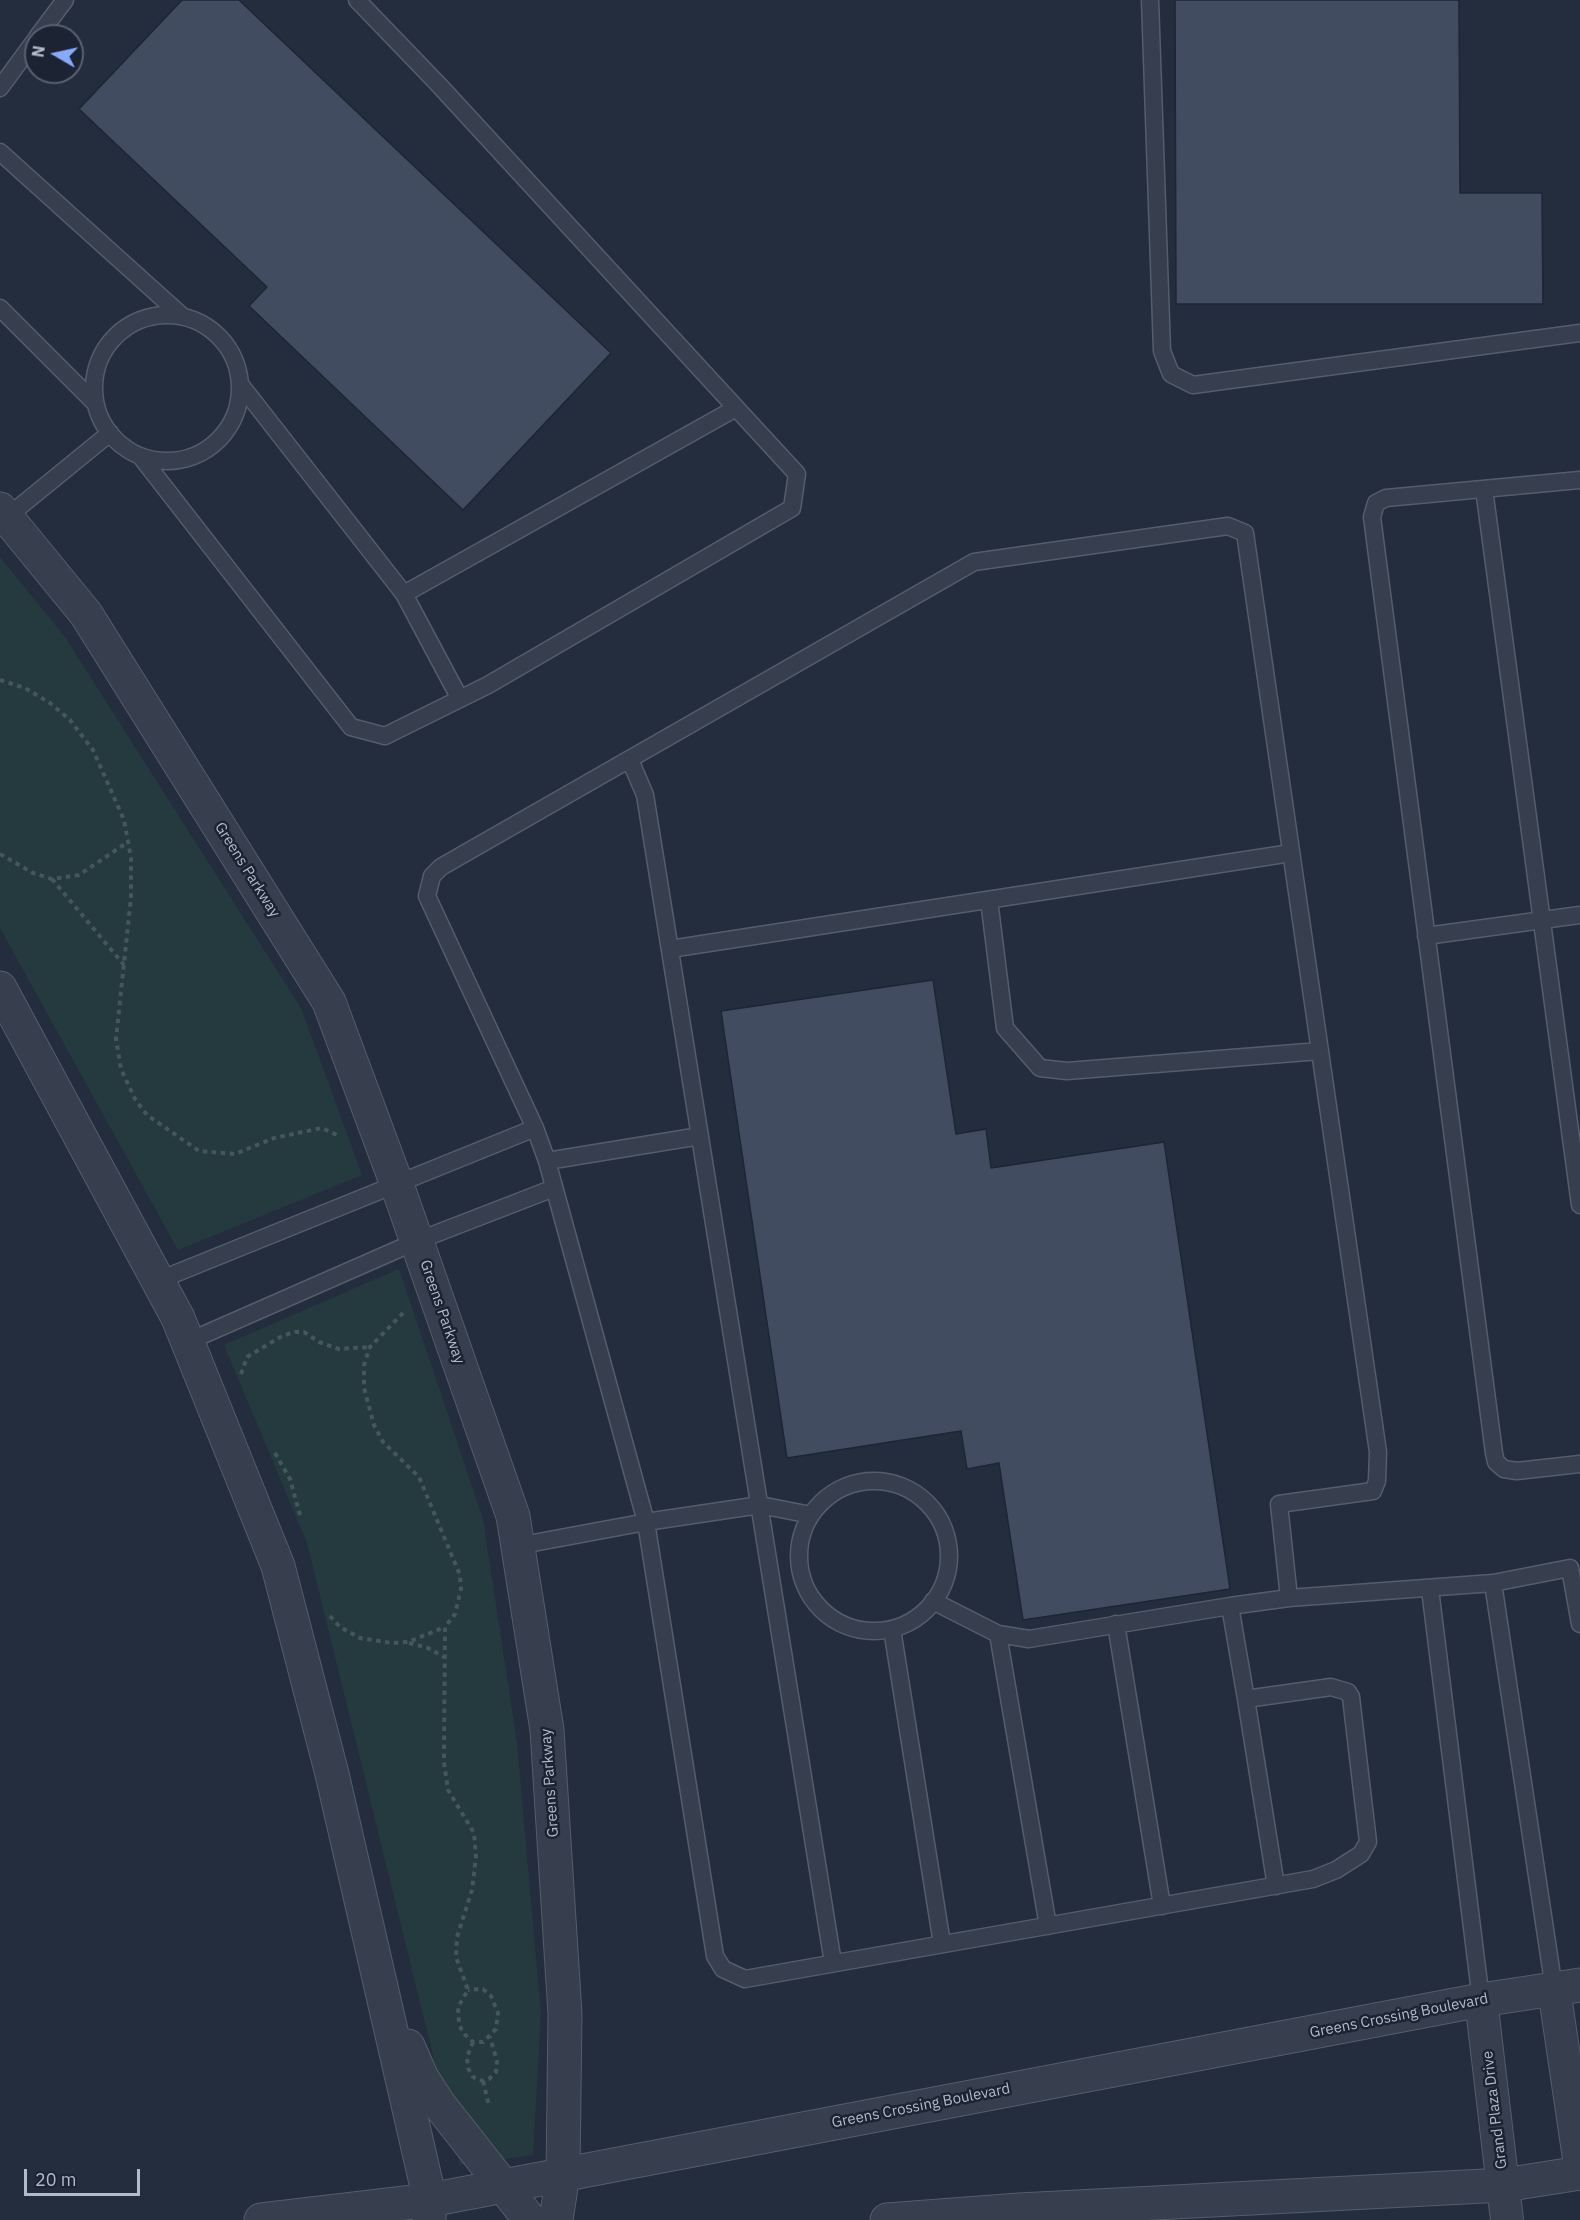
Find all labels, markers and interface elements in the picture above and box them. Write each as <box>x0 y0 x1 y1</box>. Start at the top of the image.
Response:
north arrow <box>24 24 84 84</box>
text: N <box>27 44 49 59</box>
street label: Greens Parkway <box>211 819 283 921</box>
street label: Greens Parkway <box>416 1258 468 1366</box>
street label: Greens Parkway <box>537 1728 563 1838</box>
street label: Greens Crossing Boulevard <box>1308 1990 1490 2042</box>
street label: Grand Plaza Drive <box>1479 2050 1511 2170</box>
street label: Greens Crossing Boulevard <box>830 2080 1012 2132</box>
scale bar <box>27 2157 142 2195</box>
text: 20 m <box>35 2168 77 2191</box>

